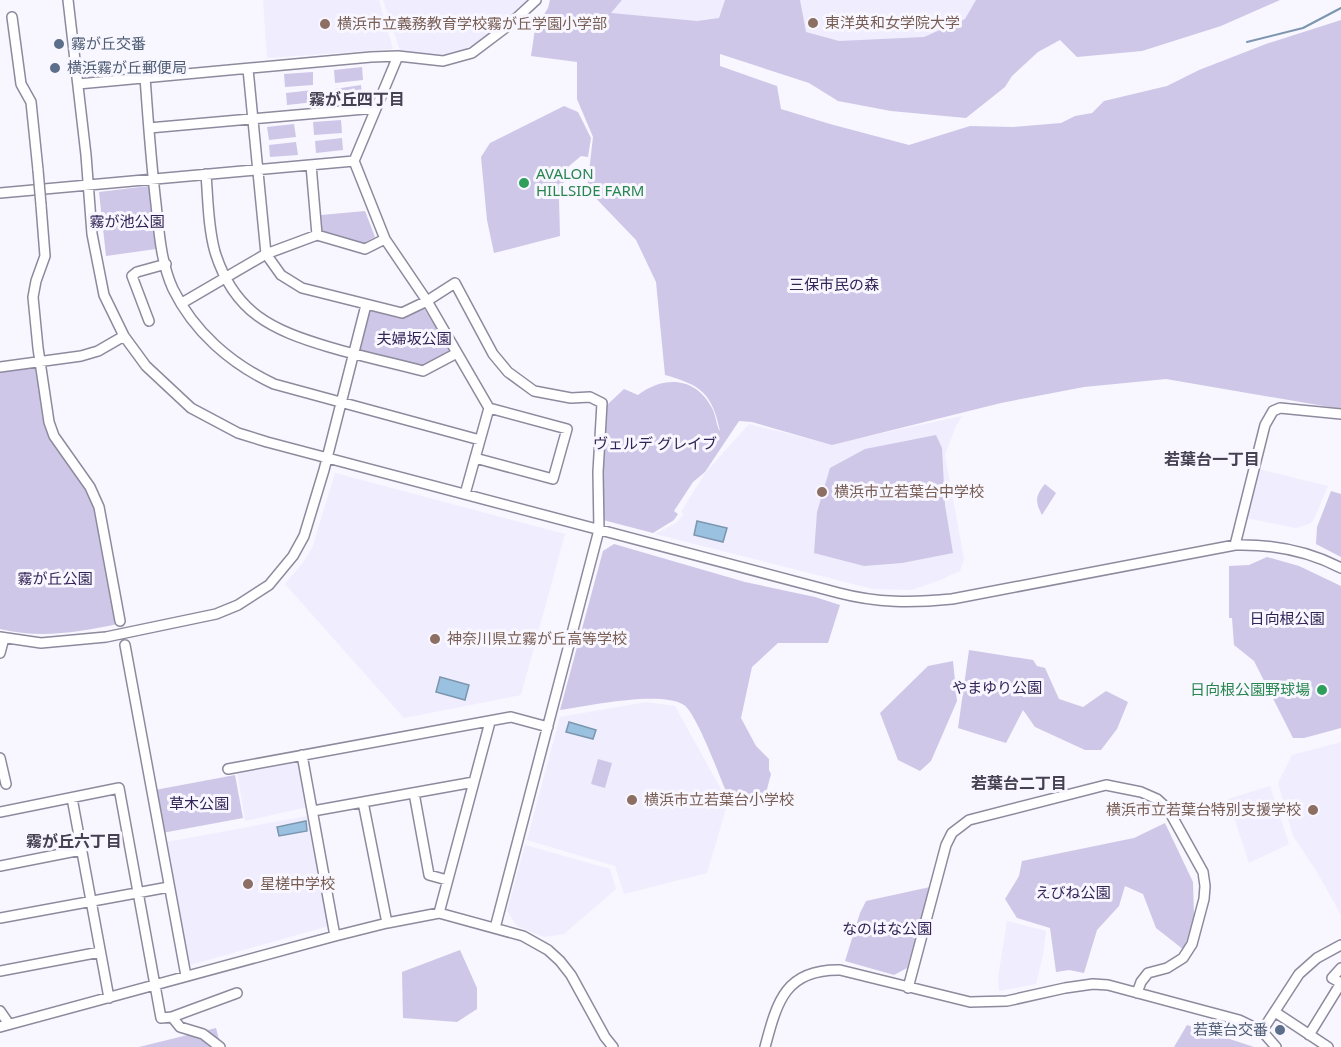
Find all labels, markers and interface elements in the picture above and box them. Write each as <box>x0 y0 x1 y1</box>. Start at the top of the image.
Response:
place label: 東洋英和女学院大学 <box>825 12 960 32</box>
place label: 横浜市立義務教育学校霧が丘学園小学部 <box>337 13 607 33</box>
marker: 東洋英和女学院大学 <box>806 16 820 30</box>
marker: 横浜市立義務教育学校霧が丘学園小学部 <box>318 17 332 31</box>
place label: 霧が丘交番 <box>71 33 146 53</box>
marker: 霧が丘交番 <box>52 37 66 51</box>
place label: 横浜霧が丘郵便局 <box>67 57 187 77</box>
marker: 横浜霧が丘郵便局 <box>48 61 62 75</box>
district label: 霧が丘四丁目 <box>309 88 405 110</box>
place label: AVALON HILLSIDE FARM <box>536 163 644 200</box>
marker: AVALON HILLSIDE FARM <box>517 176 531 190</box>
park label: 霧が池公園 <box>89 211 165 231</box>
park label: 三保市民の森 <box>789 274 879 294</box>
park label: 夫婦坂公園 <box>376 328 452 348</box>
park label: ヴェルデ グレイブ <box>593 433 717 453</box>
district label: 若葉台一丁目 <box>1164 448 1260 470</box>
place label: 横浜市立若葉台中学校 <box>834 481 984 501</box>
marker: 横浜市立若葉台中学校 <box>815 485 829 499</box>
park label: 霧が丘公園 <box>17 568 93 588</box>
park label: 日向根公園 <box>1249 608 1325 628</box>
place label: 神奈川県立霧が丘高等学校 <box>447 628 627 648</box>
marker: 神奈川県立霧が丘高等学校 <box>428 632 442 646</box>
park label: やまゆり公園 <box>952 677 1042 697</box>
place label: 日向根公園野球場 <box>1190 679 1310 699</box>
marker: 日向根公園野球場 <box>1315 683 1329 697</box>
district label: 若葉台二丁目 <box>971 772 1067 794</box>
place label: 横浜市立若葉台小学校 <box>644 789 794 809</box>
park label: 草木公園 <box>169 793 229 813</box>
marker: 横浜市立若葉台小学校 <box>625 793 639 807</box>
place label: 横浜市立若葉台特別支援学校 <box>1106 799 1301 819</box>
marker: 横浜市立若葉台特別支援学校 <box>1306 803 1320 817</box>
district label: 霧が丘六丁目 <box>26 830 122 852</box>
place label: 星槎中学校 <box>260 873 335 893</box>
marker: 星槎中学校 <box>241 877 255 891</box>
park label: えびね公園 <box>1035 882 1111 902</box>
park label: なのはな公園 <box>842 918 932 938</box>
place label: 若葉台交番 <box>1193 1019 1268 1039</box>
marker: 若葉台交番 <box>1273 1023 1287 1037</box>

